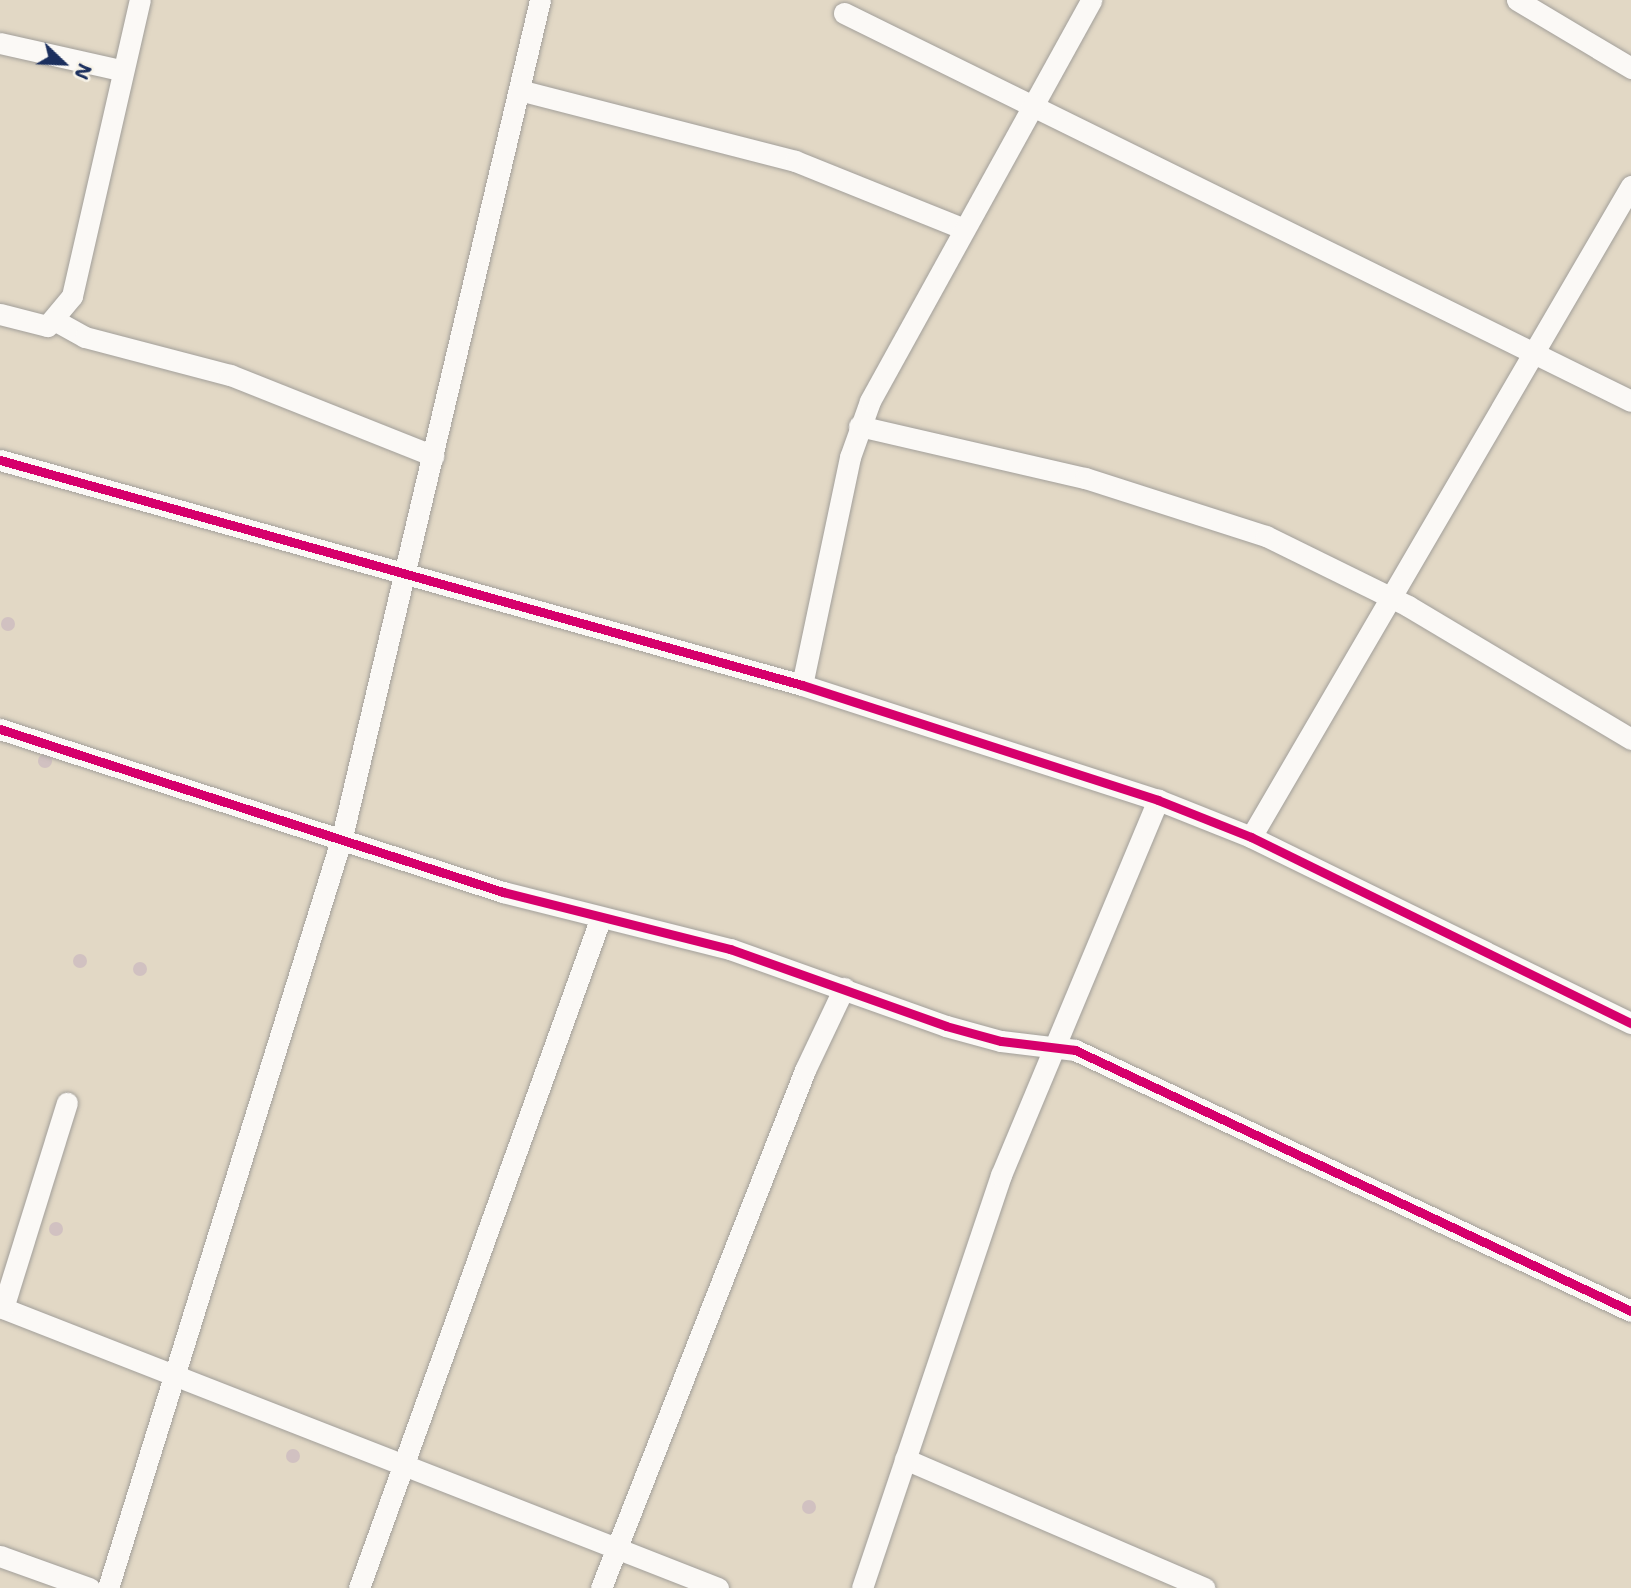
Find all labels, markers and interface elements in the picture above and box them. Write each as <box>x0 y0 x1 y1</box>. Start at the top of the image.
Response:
north arrow <box>28 28 98 98</box>
text: N <box>68 60 97 83</box>

